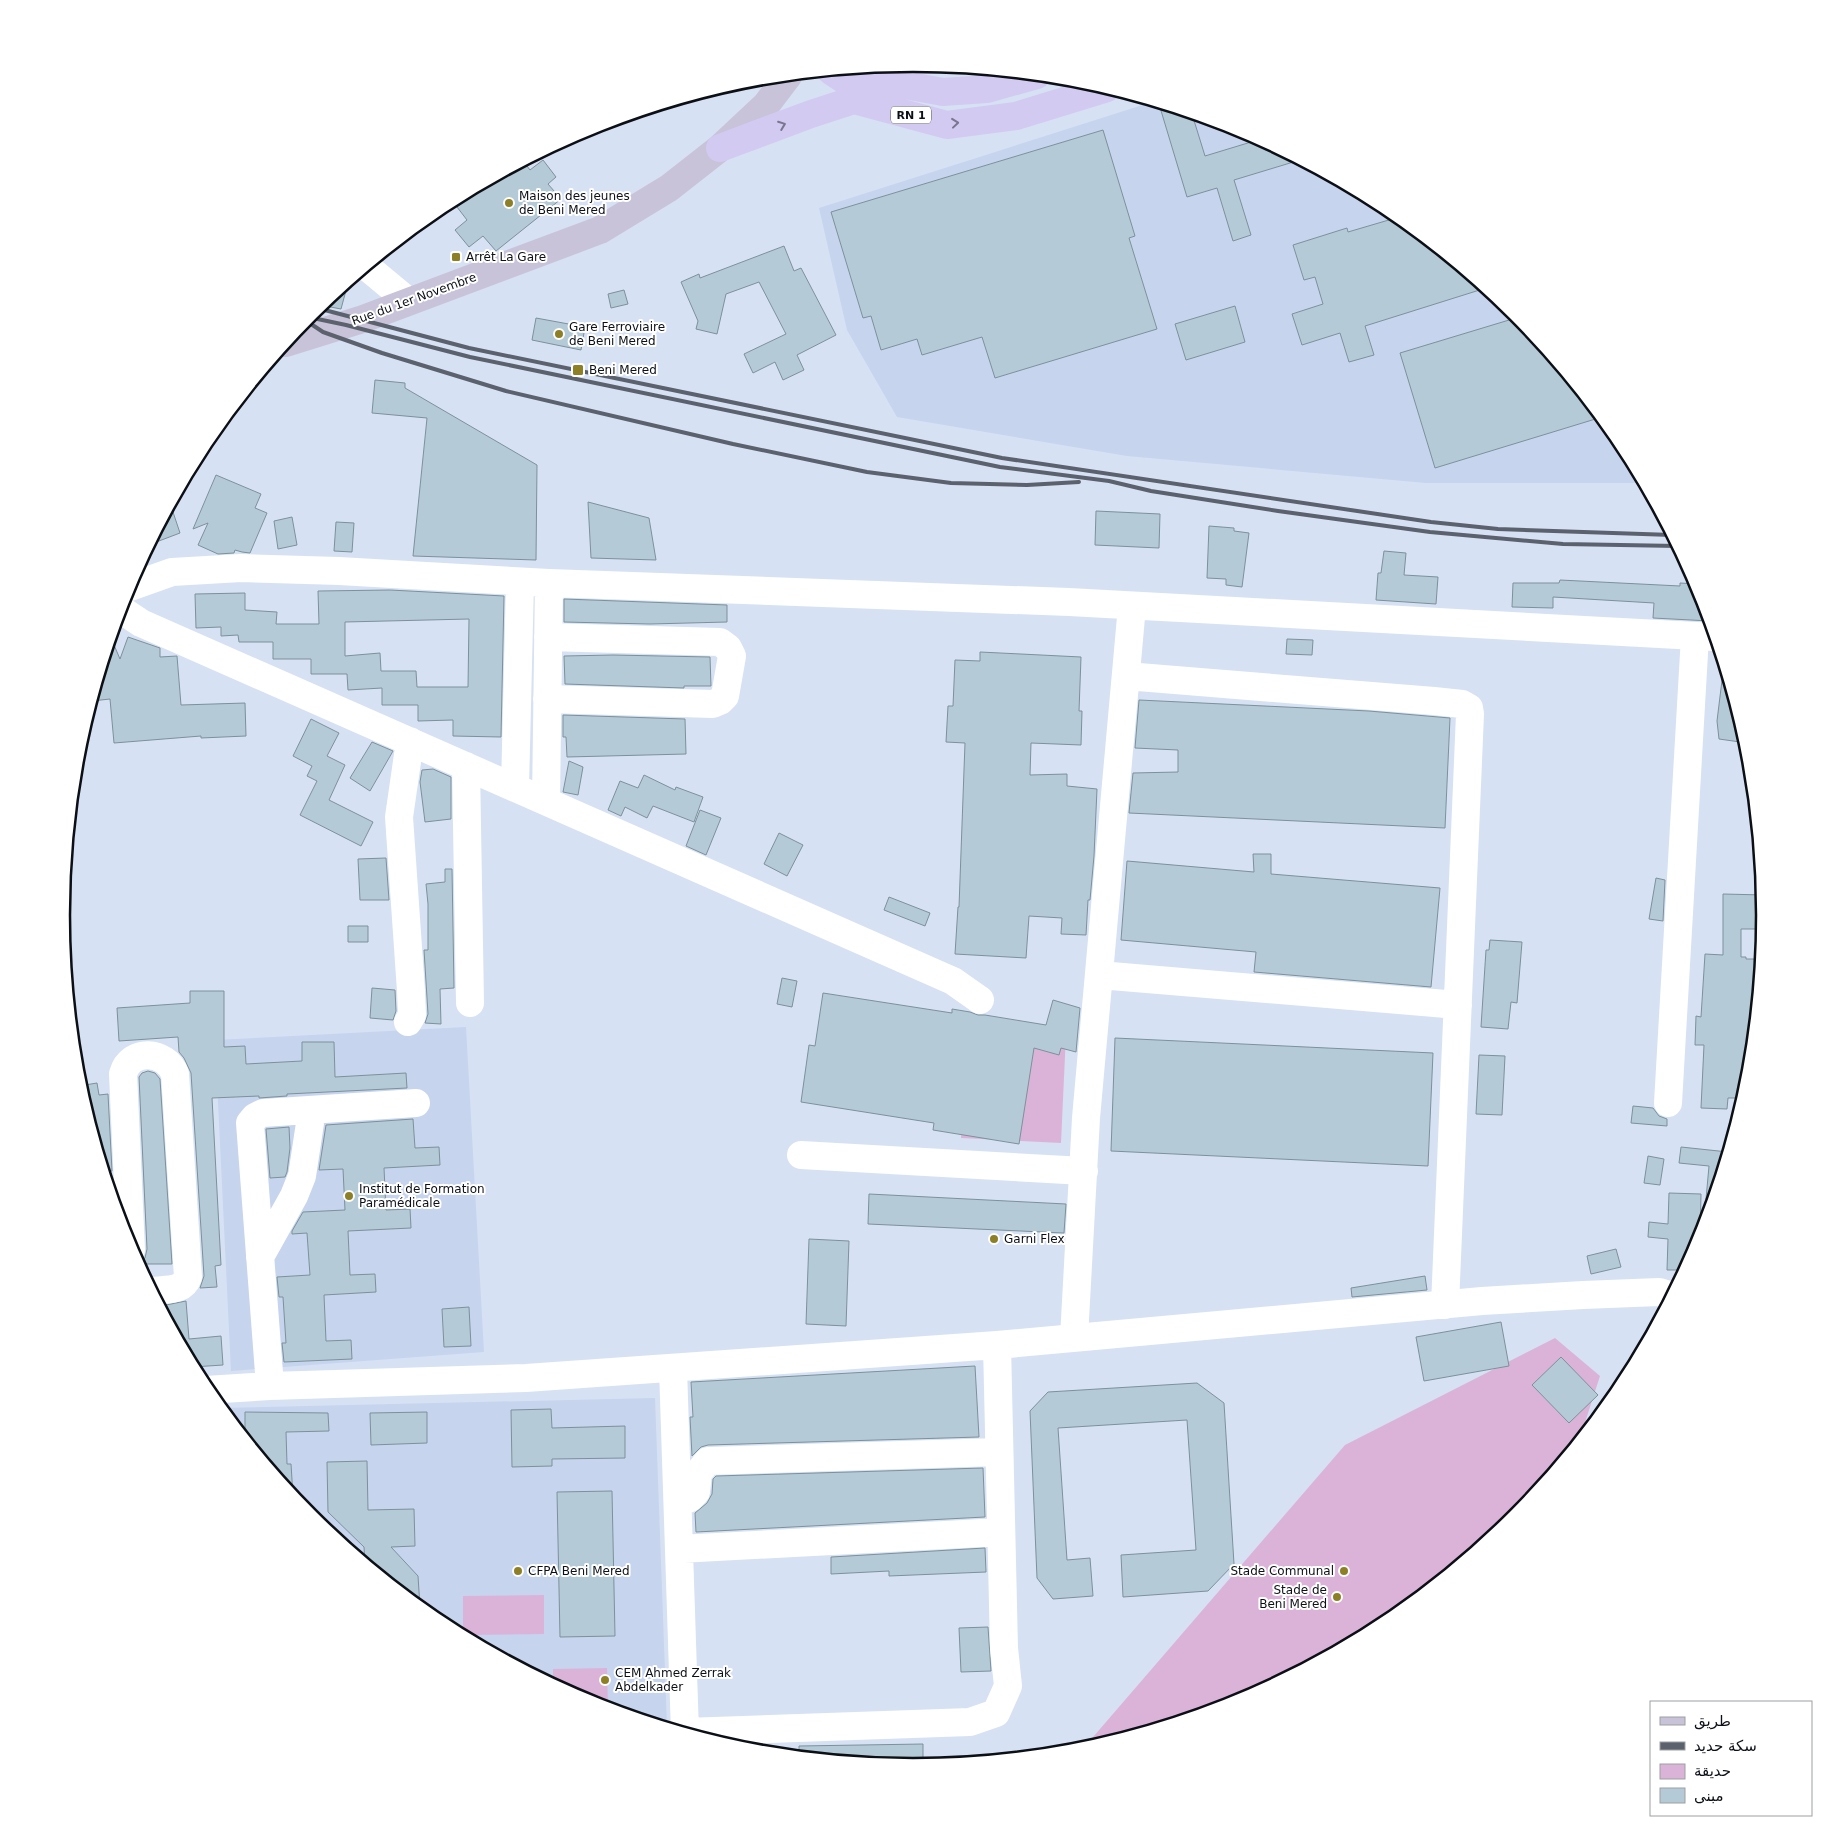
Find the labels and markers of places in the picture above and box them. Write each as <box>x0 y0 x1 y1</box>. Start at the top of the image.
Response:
place label: Maison des jeunes de Beni Mered <box>519 189 630 217</box>
marker: Maison des jeunes de Beni Mered <box>503 197 515 209</box>
place label: Arrêt La Gare <box>466 250 546 264</box>
marker: Arrêt La Gare <box>450 251 462 263</box>
place label: Gare Ferroviaire de Beni Mered <box>569 320 665 348</box>
marker: Gare Ferroviaire de Beni Mered <box>553 328 565 340</box>
marker: Beni Mered <box>571 363 585 377</box>
place label: Beni Mered <box>589 363 657 377</box>
place label: Institut de Formation Paramédicale <box>359 1182 485 1210</box>
marker: Institut de Formation Paramédicale <box>343 1190 355 1202</box>
place label: Garni Flex <box>1004 1232 1065 1246</box>
marker: Garni Flex <box>988 1233 1000 1245</box>
place label: CFPA Beni Mered <box>528 1564 630 1578</box>
place label: Stade Communal <box>1231 1564 1334 1578</box>
marker: CFPA Beni Mered <box>512 1565 524 1577</box>
marker: Stade Communal <box>1338 1565 1350 1577</box>
place label: Stade de Beni Mered <box>1259 1583 1327 1611</box>
marker: Stade de Beni Mered <box>1331 1591 1343 1603</box>
place label: CEM Ahmed Zerrak Abdelkader <box>615 1666 731 1694</box>
marker: CEM Ahmed Zerrak Abdelkader <box>599 1674 611 1686</box>

